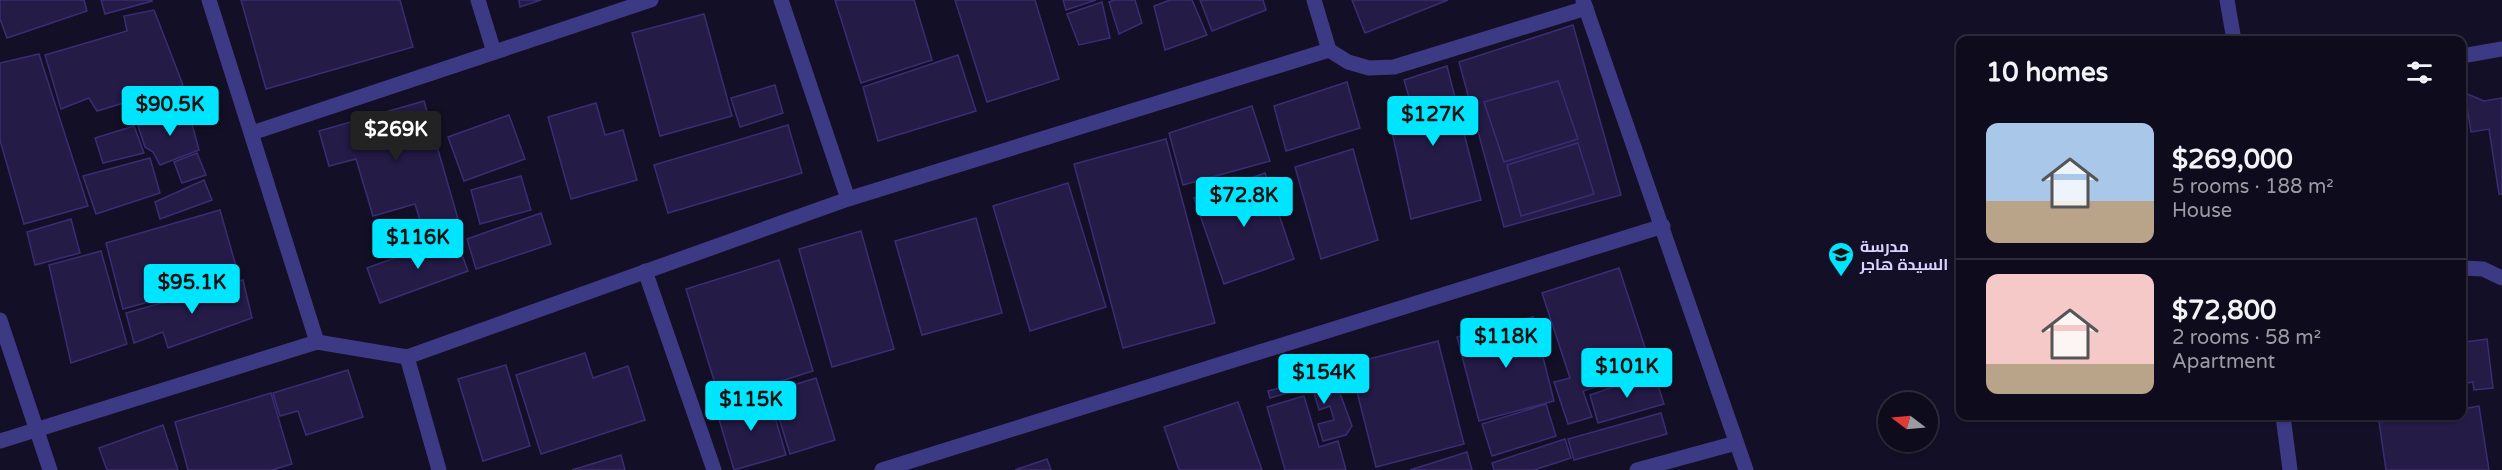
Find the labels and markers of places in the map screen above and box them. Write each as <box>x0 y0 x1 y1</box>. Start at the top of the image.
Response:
pin: $90.5K <box>121 86 219 137</box>
pin: $127K <box>1391 96 1475 147</box>
pin: $269K <box>354 111 438 162</box>
pin: $72.8K <box>1195 177 1293 228</box>
pin: $116K <box>376 219 460 270</box>
place label: مدرسة السيدة هاجر <box>1859 237 1948 275</box>
school or university icon: مدرسة السيدة هاجر <box>1826 240 1856 278</box>
pin: $95.1K <box>143 264 241 315</box>
pin: $118K <box>1464 318 1548 369</box>
pin: $101K <box>1585 348 1669 399</box>
pin: $154K <box>1282 354 1366 405</box>
pin: $115K <box>709 381 793 432</box>

